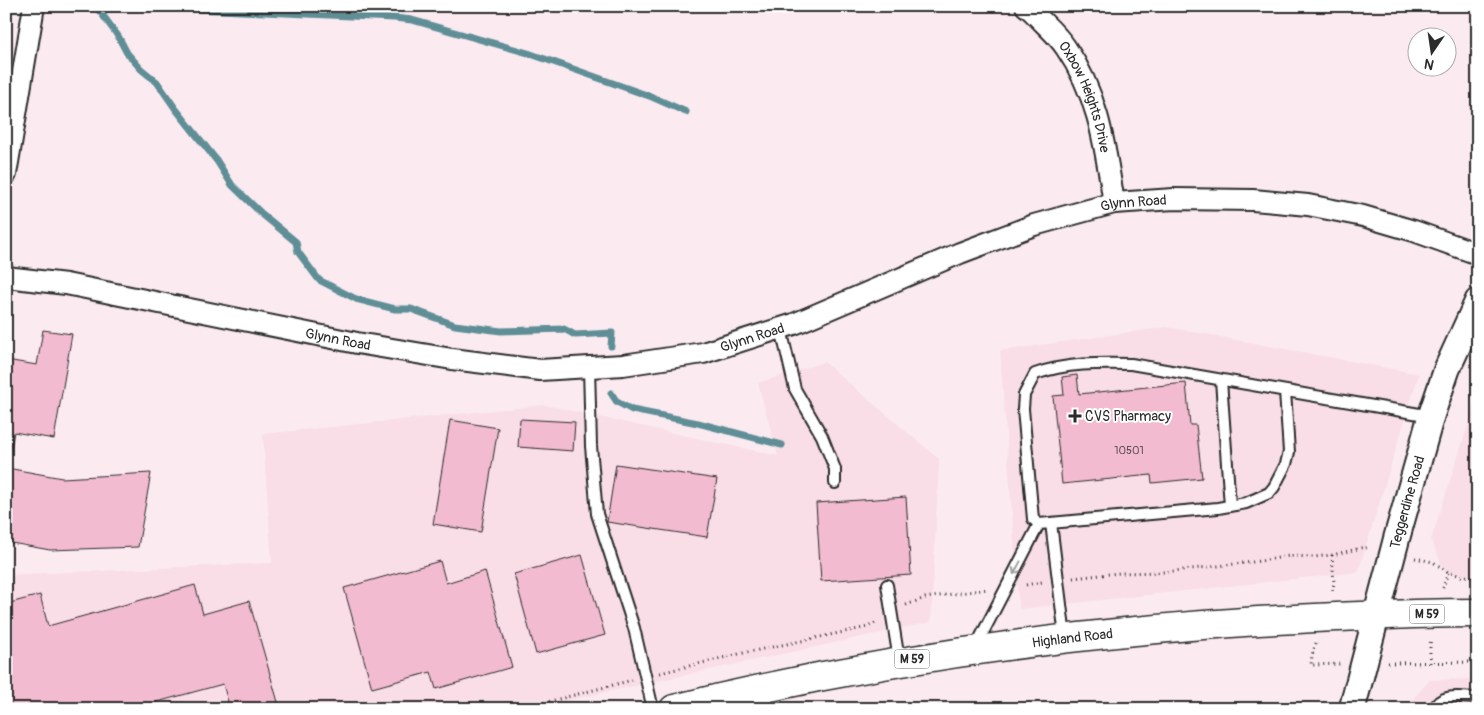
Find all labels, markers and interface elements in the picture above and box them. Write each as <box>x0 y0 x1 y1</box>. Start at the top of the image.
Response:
north arrow <box>1406 28 1456 78</box>
street label: Oxbow Heights Drive <box>1055 38 1113 154</box>
text: N <box>1423 55 1436 74</box>
street label: Glynn Road <box>1099 192 1167 215</box>
street label: Glynn Road <box>718 320 787 356</box>
street label: Glynn Road <box>304 325 372 354</box>
place label: CVS Pharmacy <box>1085 408 1171 425</box>
marker: CVS Pharmacy <box>1069 410 1081 422</box>
house number: 10501 <box>1114 444 1144 457</box>
street label: Teggerdine Road <box>1386 454 1428 551</box>
one-way arrow <box>1012 560 1022 575</box>
road number: M 59 <box>1410 604 1444 624</box>
street label: Highland Road <box>1031 625 1114 651</box>
road number: M 59 <box>894 650 930 669</box>

